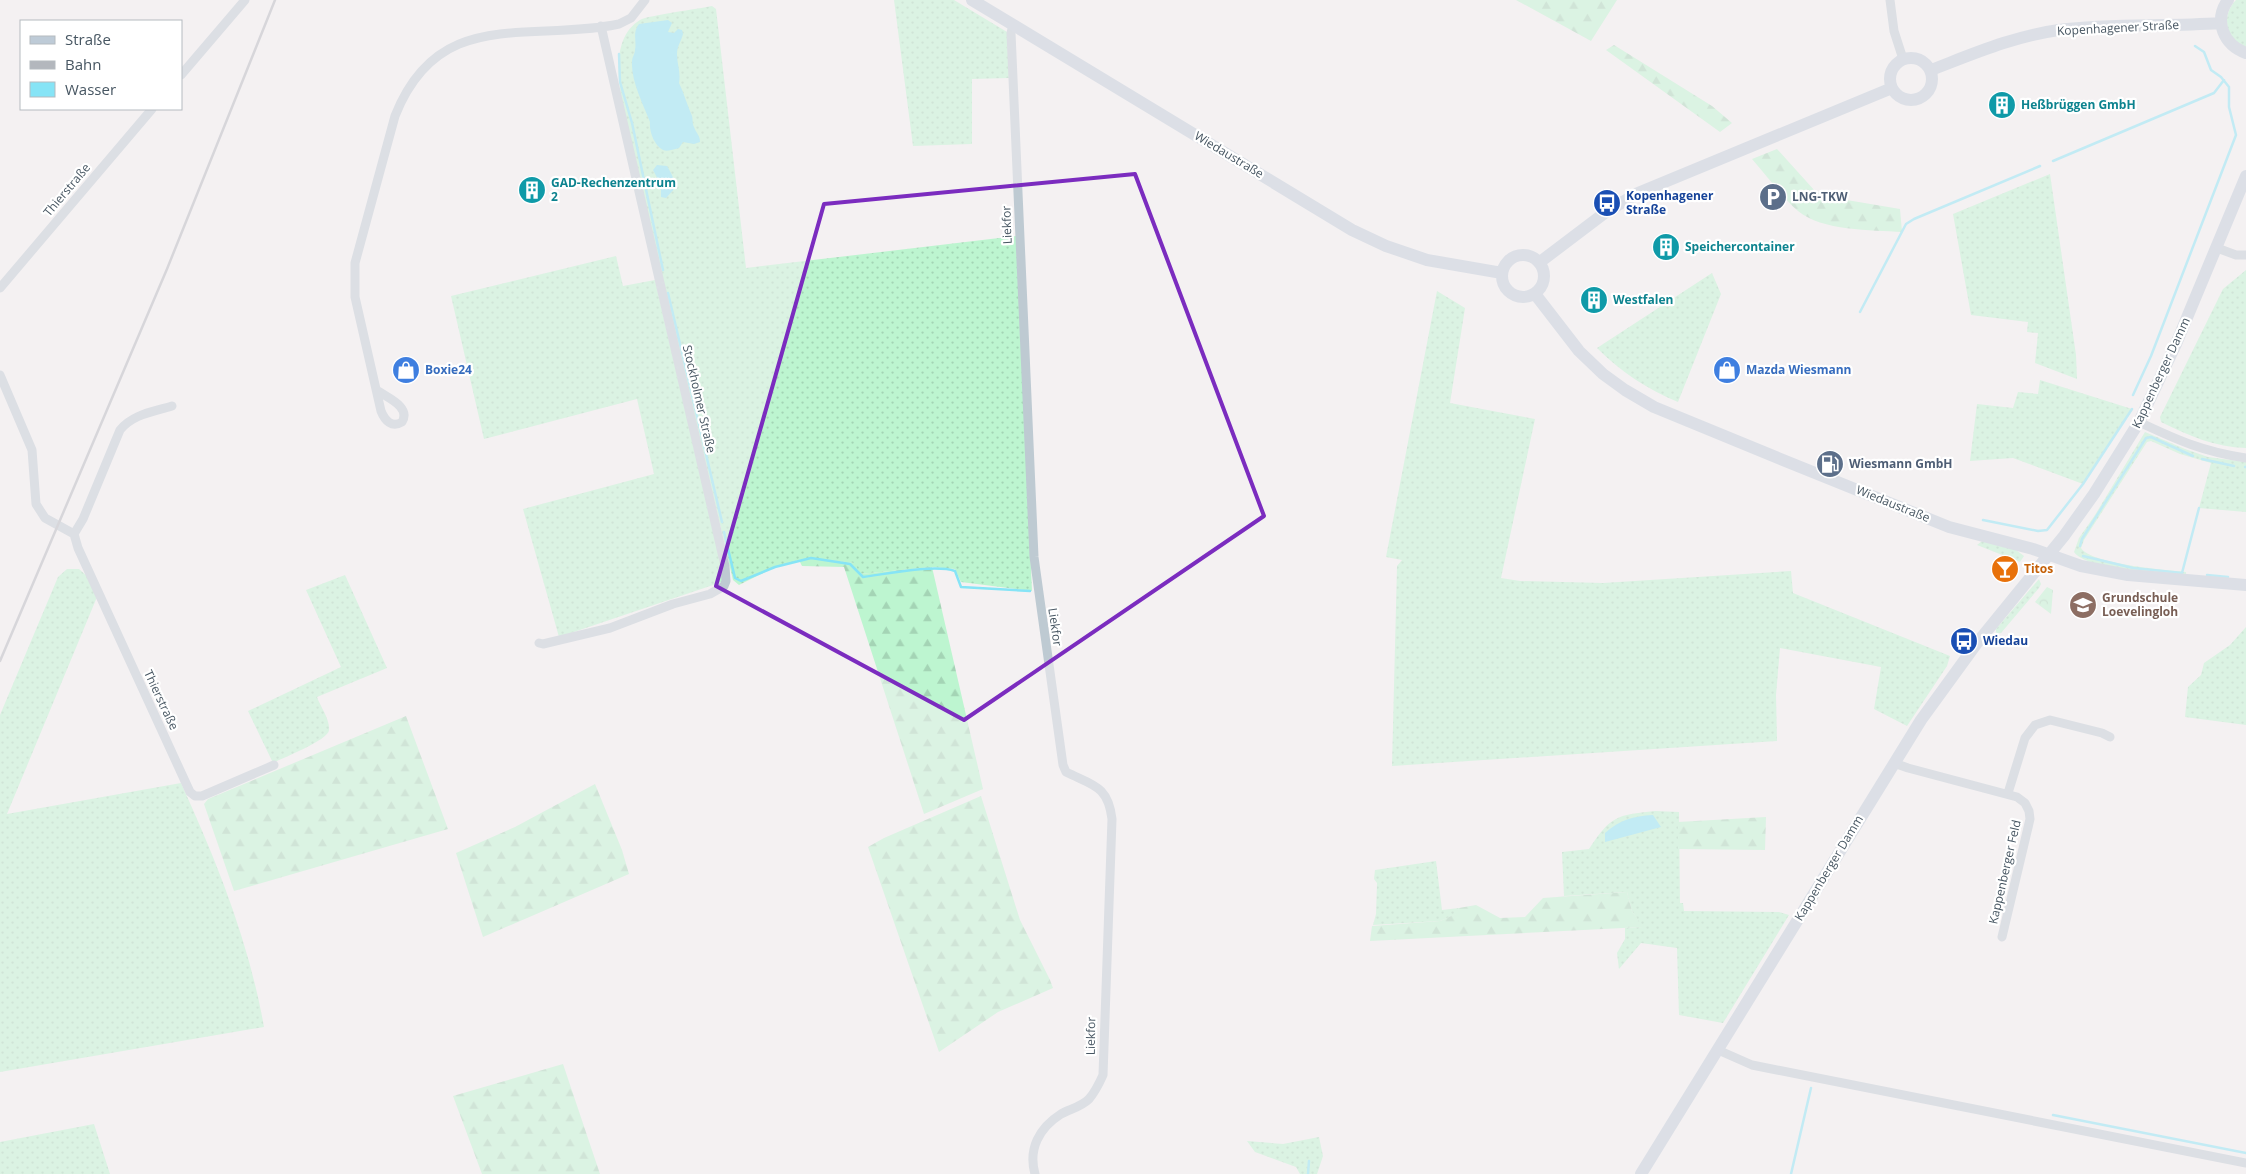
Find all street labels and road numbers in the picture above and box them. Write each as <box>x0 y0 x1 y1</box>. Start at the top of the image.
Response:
street label: Kopenhagener Straße <box>2057 16 2180 39</box>
street label: Wiedaustraße <box>1191 127 1267 182</box>
street label: Thierstraße <box>39 159 94 220</box>
street label: Liekfor <box>997 205 1016 245</box>
street label: Kappenberger Damm <box>2127 315 2194 431</box>
street label: Stockholmer Straße <box>679 343 720 455</box>
street label: Wiedaustraße <box>1854 481 1933 526</box>
street label: Liekfor <box>1044 607 1067 647</box>
street label: Thierstraße <box>140 667 183 733</box>
street label: Kappenberger Damm <box>1790 812 1867 924</box>
street label: Kappenberger Feld <box>1984 818 2025 926</box>
street label: Liekfor <box>1082 1017 1099 1055</box>

